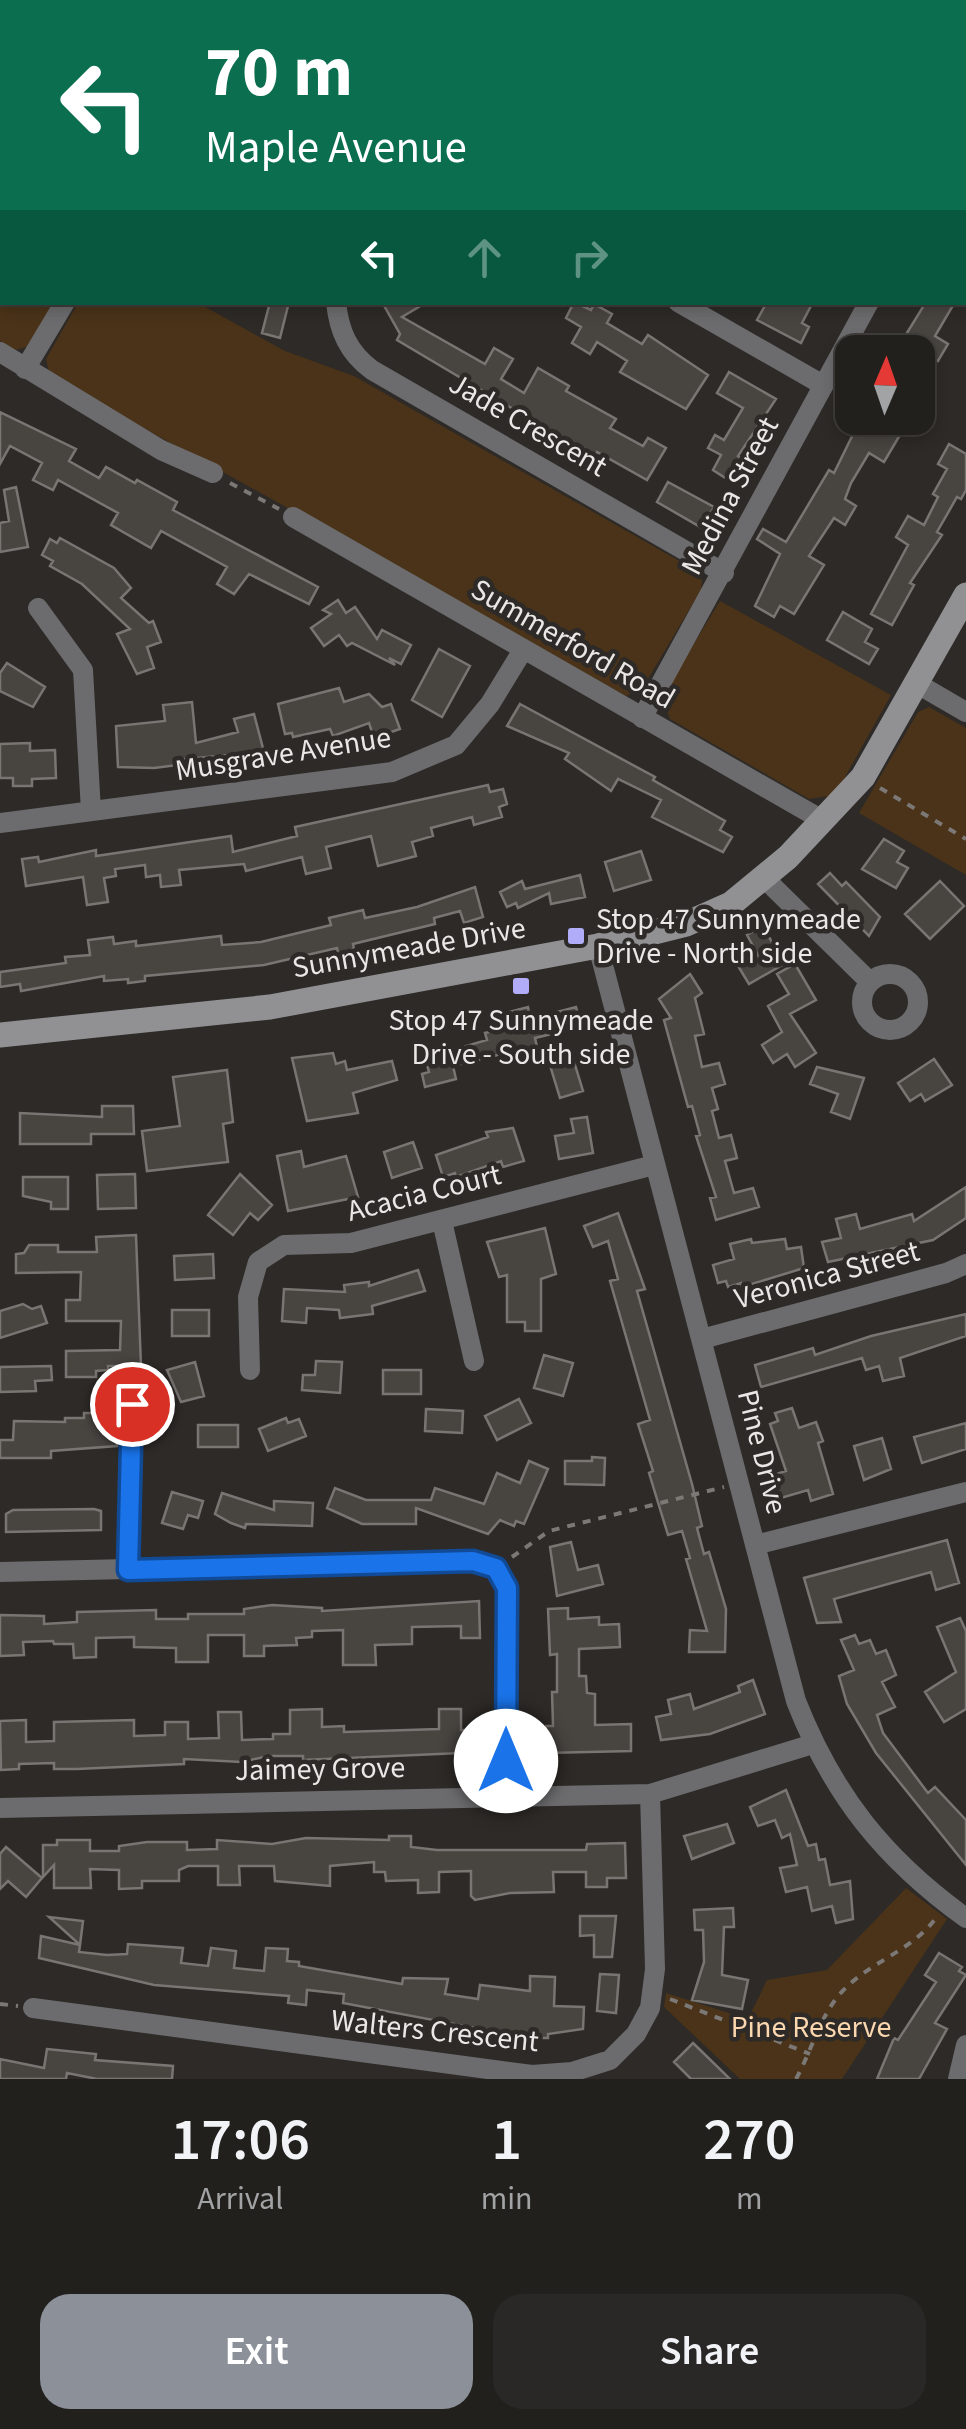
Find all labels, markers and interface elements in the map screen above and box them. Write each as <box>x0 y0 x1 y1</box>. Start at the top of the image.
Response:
text: 70 m <box>205 23 353 123</box>
icon: left <box>40 40 170 170</box>
text: Maple Avenue <box>205 116 467 180</box>
icon: left <box>352 230 407 285</box>
icon: ahead <box>457 230 512 285</box>
icon: right <box>562 230 617 285</box>
north arrow <box>835 335 935 435</box>
map controls <box>835 335 935 435</box>
street label: Jade Crescent <box>441 362 615 488</box>
street label: Medina Street <box>670 409 790 583</box>
street label: Summerford Road <box>463 568 683 720</box>
street label: Musgrave Avenue <box>172 716 394 792</box>
place label: Stop 47 Sunnymeade Drive - North side <box>596 898 861 975</box>
street label: Sunnymeade Drive <box>289 906 529 990</box>
marker: Stop 47 Sunnymeade Drive - North side <box>565 925 587 947</box>
marker: Stop 47 Sunnymeade Drive - South side <box>510 975 532 997</box>
place label: Stop 47 Sunnymeade Drive - South side <box>389 999 653 1076</box>
street label: Acacia Court <box>343 1153 505 1233</box>
street label: Veronica Street <box>730 1230 924 1320</box>
pin <box>90 1362 175 1447</box>
icon: arrive <box>105 1377 160 1432</box>
street label: Pine Drive <box>726 1385 798 1519</box>
position arrow <box>454 1709 558 1813</box>
street label: Jaimey Grove <box>234 1746 406 1792</box>
street label: Walters Crescent <box>329 1999 541 2063</box>
park label: Pine Reserve <box>731 2006 891 2049</box>
text: 17:06 <box>171 2098 310 2183</box>
text: 1 <box>491 2098 522 2183</box>
text: 270 <box>703 2098 795 2183</box>
text: Arrival <box>197 2176 283 2222</box>
text: min <box>481 2176 533 2222</box>
text: m <box>736 2176 763 2222</box>
button: Exit <box>40 2294 473 2409</box>
button: Share <box>493 2294 926 2409</box>

